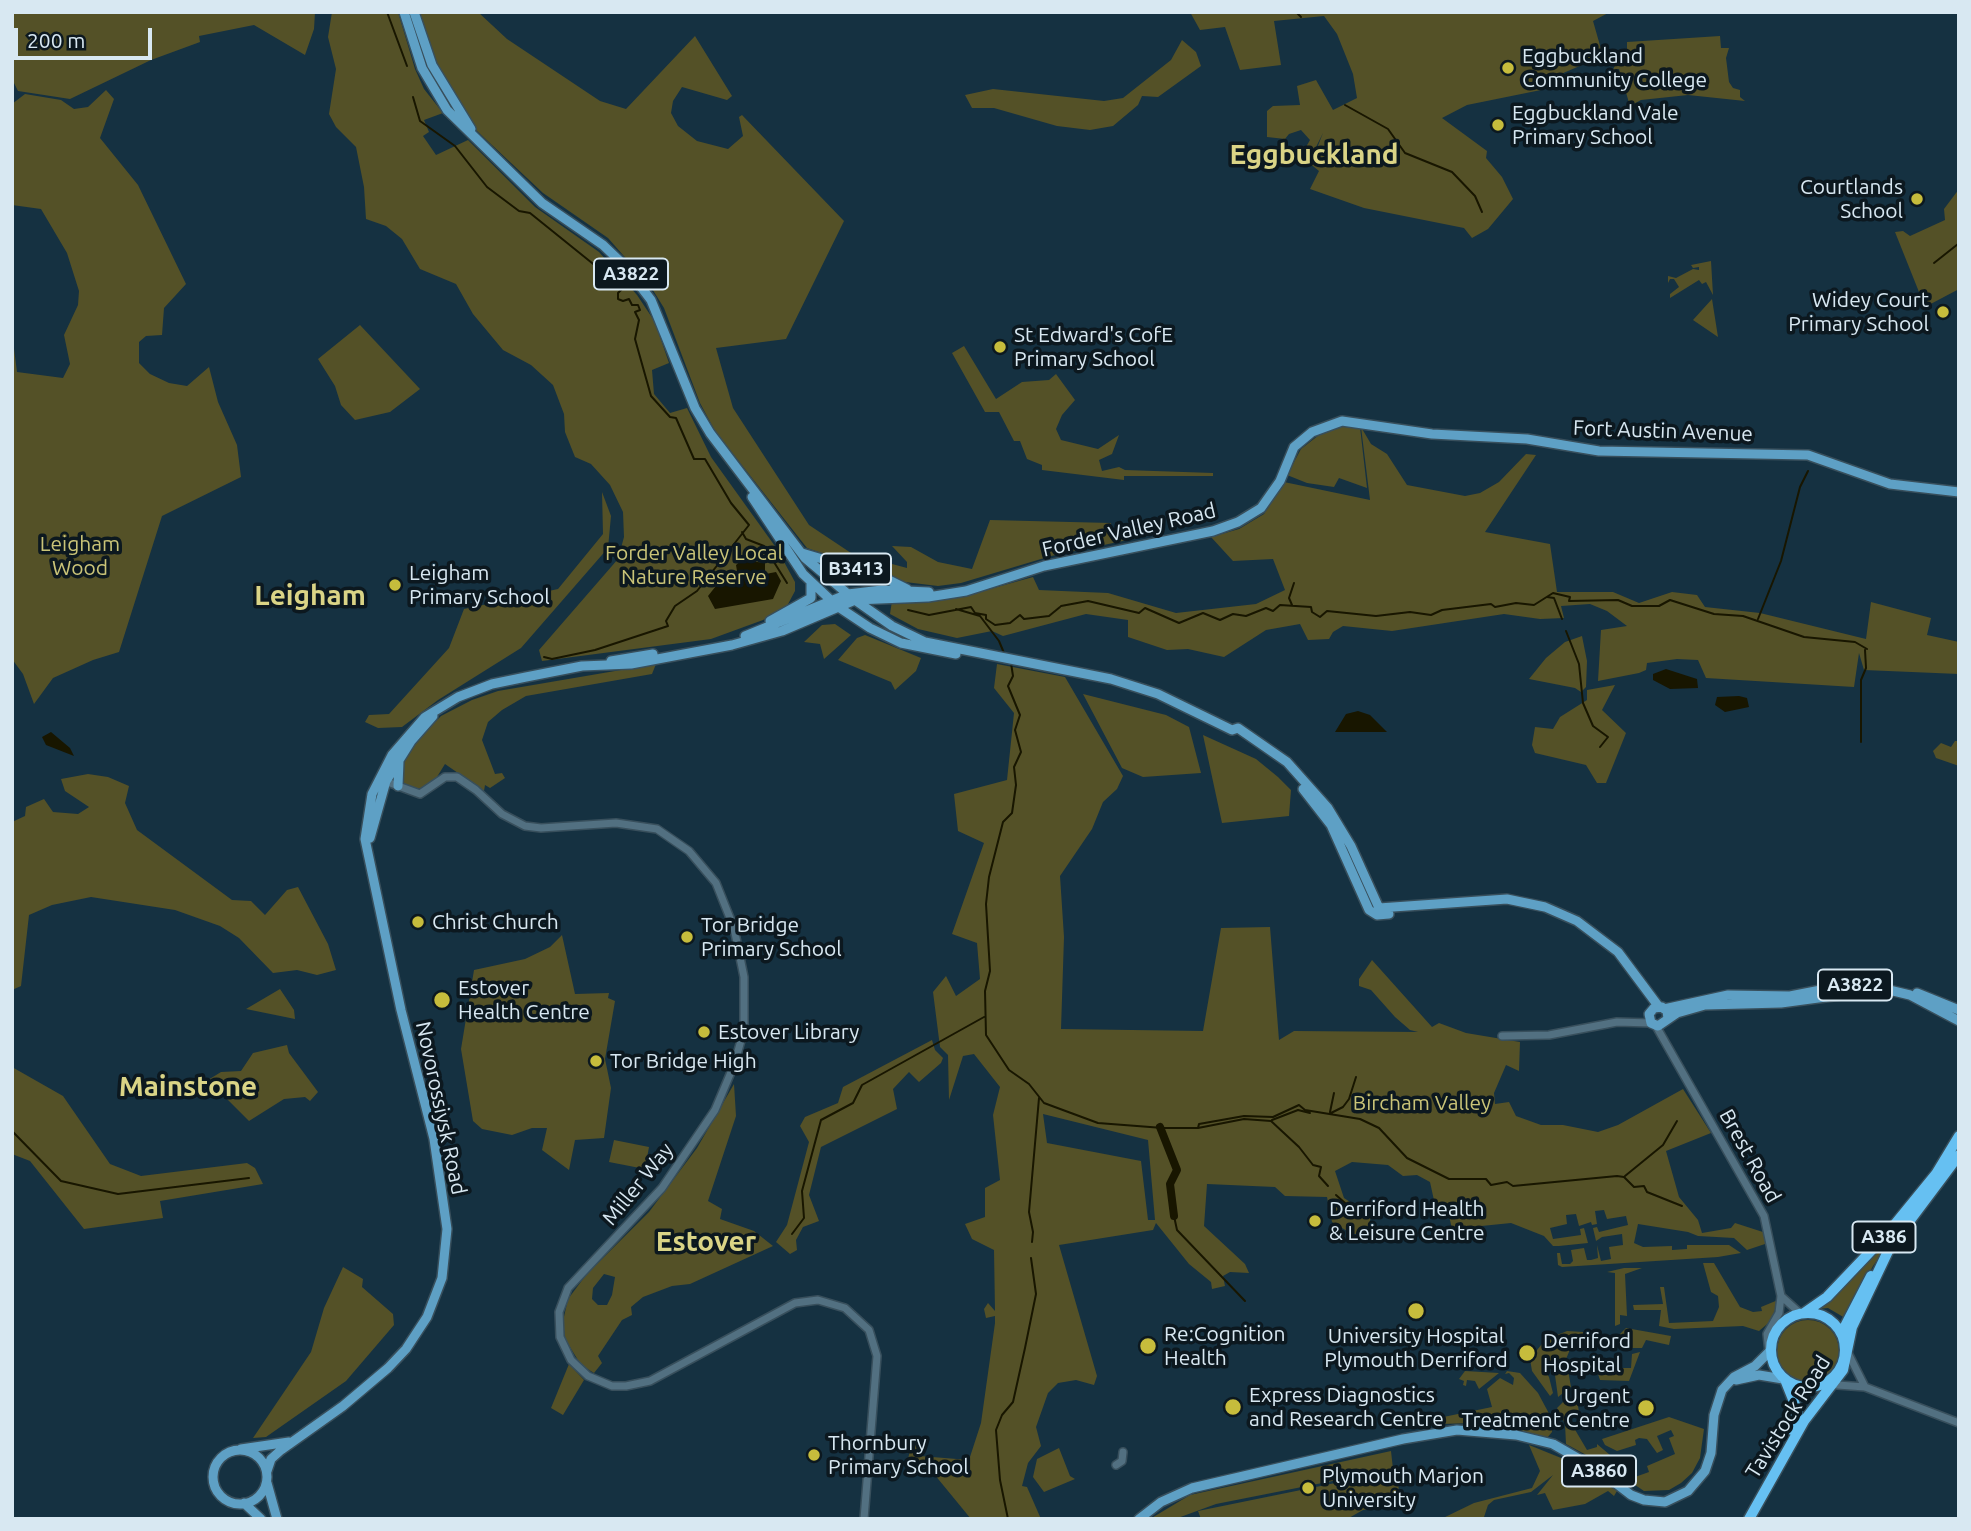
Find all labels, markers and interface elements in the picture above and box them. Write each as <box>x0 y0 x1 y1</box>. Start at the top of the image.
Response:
scale bar <box>18 14 156 58</box>
text: 200 m <box>27 28 85 52</box>
place label: Eggbuckland Community College <box>1522 43 1707 93</box>
marker: Eggbuckland Community College <box>1500 60 1516 76</box>
place label: Eggbuckland Vale Primary School <box>1512 100 1679 150</box>
marker: Eggbuckland Vale Primary School <box>1490 117 1506 133</box>
district label: Eggbuckland <box>1229 138 1399 172</box>
place label: Courtlands School <box>1800 174 1903 224</box>
marker: Courtlands School <box>1909 191 1925 207</box>
road number: A3822 <box>594 258 668 290</box>
place label: Widey Court Primary School <box>1788 287 1929 337</box>
marker: Widey Court Primary School <box>1935 304 1951 320</box>
place label: St Edward's CofE Primary School <box>1014 322 1173 372</box>
marker: St Edward's CofE Primary School <box>992 339 1008 355</box>
street label: Fort Austin Avenue <box>1573 415 1753 447</box>
street label: Forder Valley Road <box>1040 498 1218 562</box>
park label: Leigham Wood <box>40 531 120 581</box>
park label: Forder Valley Local Nature Reserve <box>605 540 783 590</box>
road number: B3413 <box>821 554 891 584</box>
place label: Leigham Primary School <box>409 560 550 610</box>
marker: Leigham Primary School <box>387 577 403 593</box>
district label: Leigham <box>254 579 366 613</box>
place label: Christ Church <box>432 909 559 935</box>
place label: Tor Bridge Primary School <box>701 912 842 962</box>
marker: Christ Church <box>410 914 426 930</box>
marker: Tor Bridge Primary School <box>679 929 695 945</box>
road number: A3822 <box>1818 970 1892 1001</box>
place label: Estover Health Centre <box>458 975 590 1025</box>
marker: Estover Health Centre <box>432 990 452 1010</box>
street label: Novorossiysk Road <box>410 1019 472 1197</box>
place label: Estover Library <box>718 1019 859 1045</box>
marker: Estover Library <box>696 1024 712 1040</box>
place label: Tor Bridge High <box>610 1048 757 1074</box>
marker: Tor Bridge High <box>588 1053 604 1069</box>
district label: Mainstone <box>119 1070 257 1104</box>
park label: Bircham Valley <box>1353 1090 1491 1116</box>
street label: Brest Road <box>1714 1105 1786 1207</box>
street label: Miller Way <box>597 1138 679 1230</box>
place label: Derriford Health & Leisure Centre <box>1329 1196 1485 1246</box>
marker: Derriford Health & Leisure Centre <box>1307 1213 1323 1229</box>
road number: A386 <box>1853 1222 1916 1252</box>
district label: Estover <box>656 1225 756 1259</box>
marker: University Hospital Plymouth Derriford <box>1406 1301 1426 1321</box>
place label: Re:Cognition Health <box>1164 1321 1286 1371</box>
place label: University Hospital Plymouth Derriford <box>1324 1323 1508 1373</box>
place label: Derriford Hospital <box>1543 1328 1631 1378</box>
marker: Re:Cognition Health <box>1138 1336 1158 1356</box>
marker: Derriford Hospital <box>1517 1343 1537 1363</box>
street label: Tavistock Road <box>1740 1351 1836 1483</box>
place label: Express Diagnostics and Research Centre <box>1249 1382 1444 1432</box>
place label: Urgent Treatment Centre <box>1461 1383 1630 1433</box>
marker: Express Diagnostics and Research Centre <box>1223 1397 1243 1417</box>
marker: Urgent Treatment Centre <box>1636 1398 1656 1418</box>
place label: Thornbury Primary School <box>828 1430 969 1480</box>
marker: Thornbury Primary School <box>806 1447 822 1463</box>
road number: A3860 <box>1562 1456 1636 1486</box>
place label: Plymouth Marjon University <box>1322 1463 1484 1513</box>
marker: Plymouth Marjon University <box>1300 1480 1316 1496</box>

